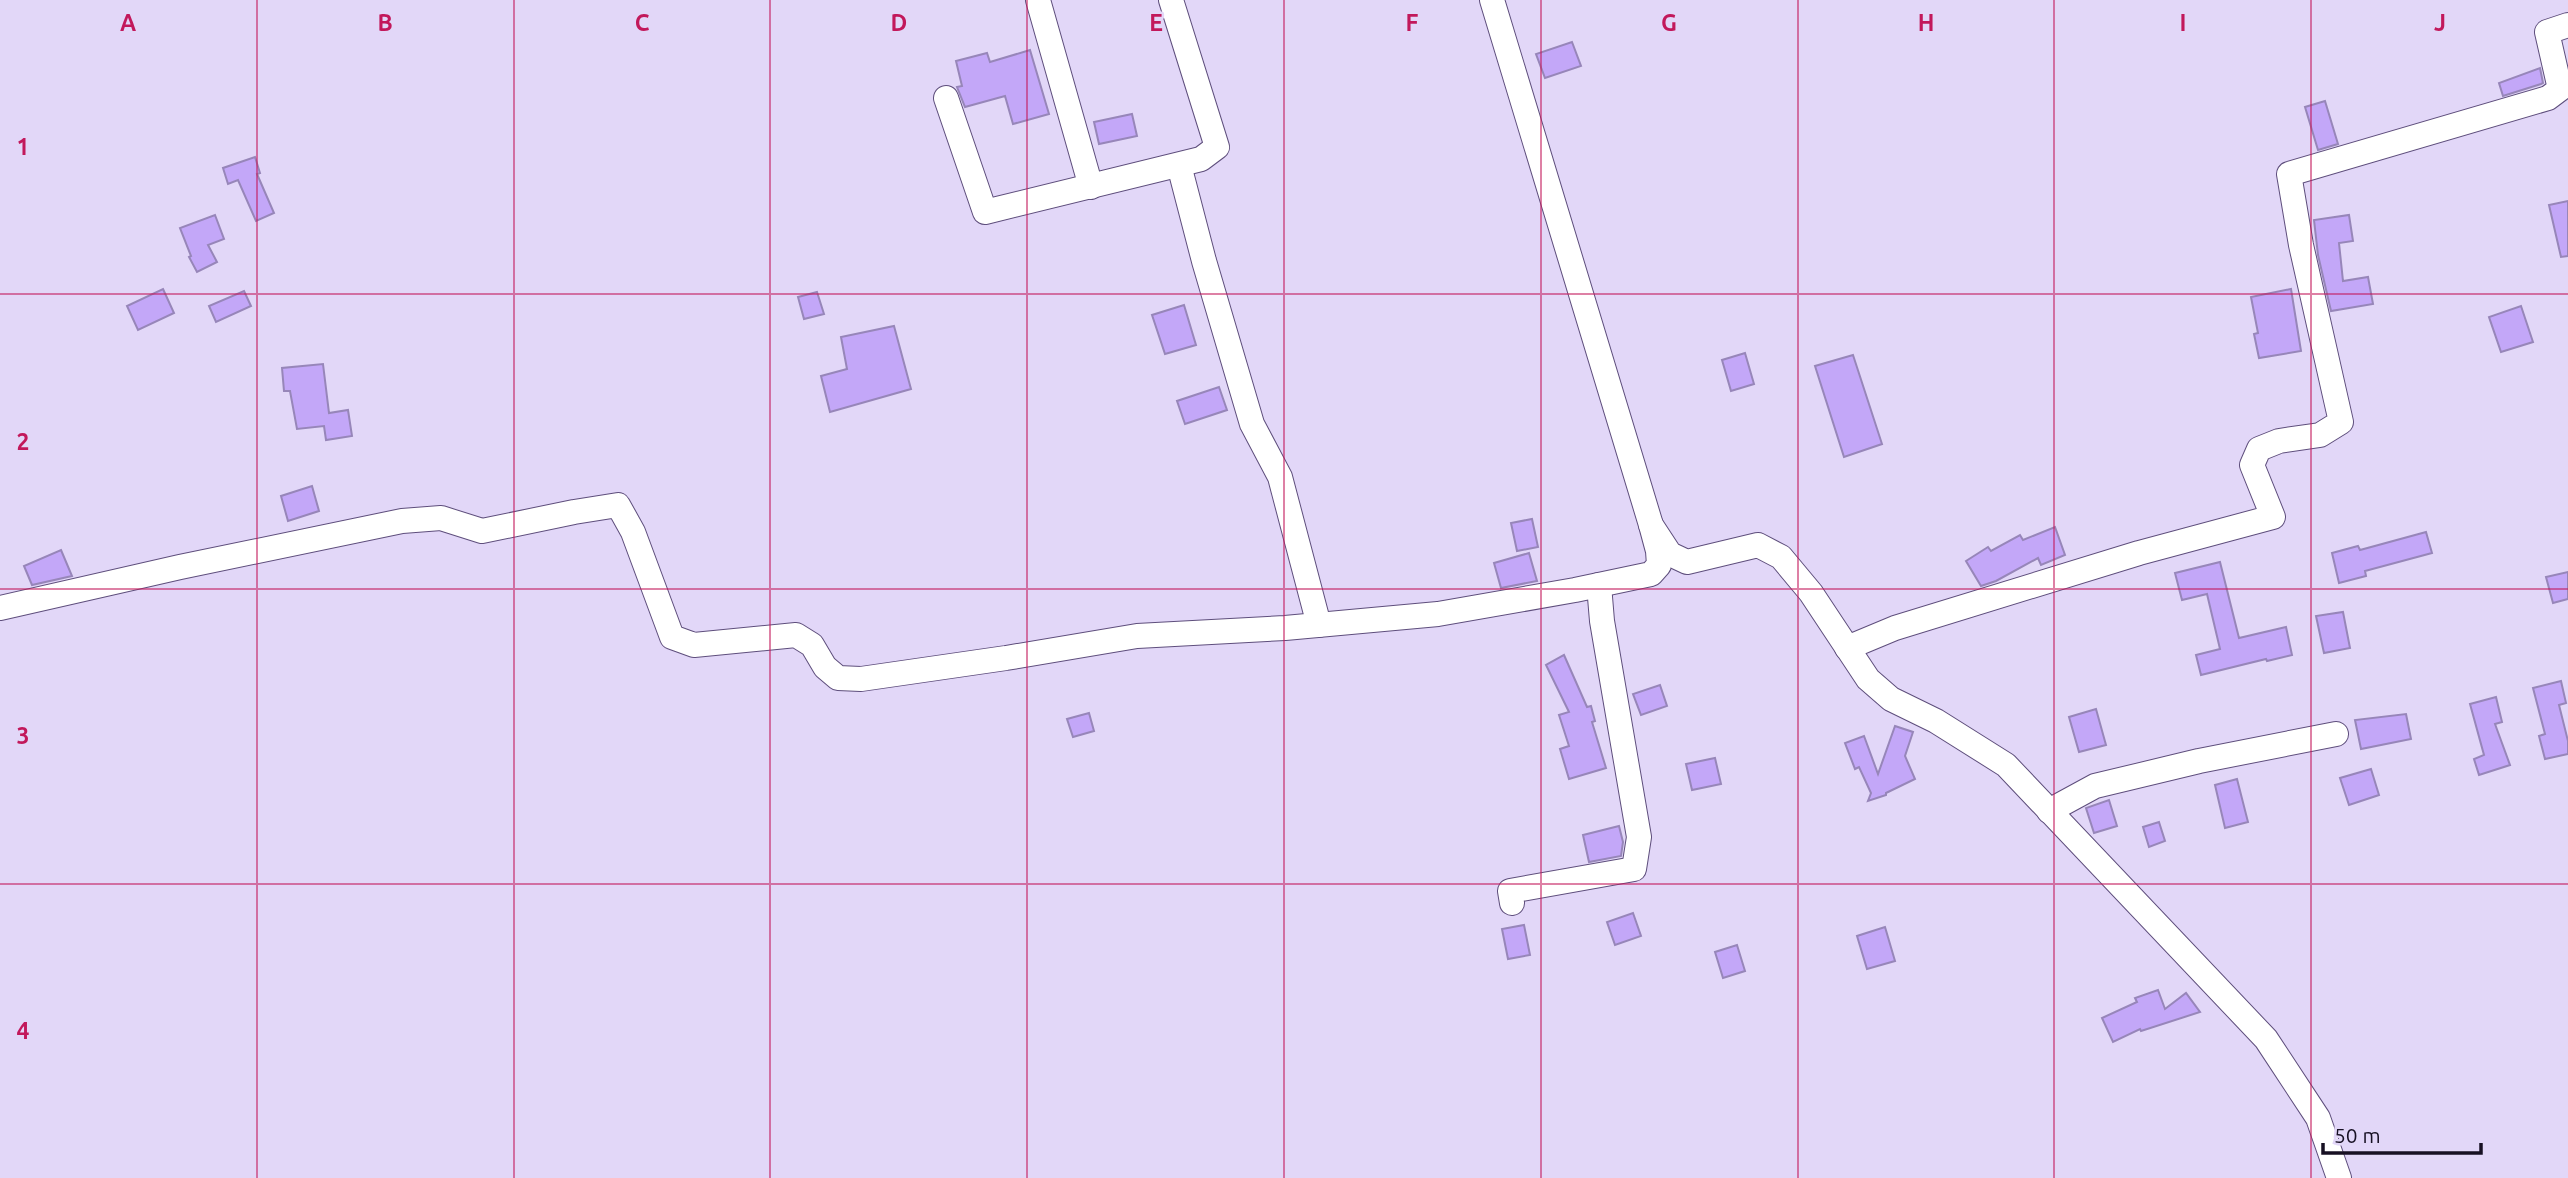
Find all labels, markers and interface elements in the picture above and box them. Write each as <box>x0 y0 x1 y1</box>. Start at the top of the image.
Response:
text: A <box>120 10 136 35</box>
text: B <box>377 10 393 35</box>
text: C <box>635 10 650 35</box>
text: D <box>891 10 907 35</box>
text: E <box>1149 10 1163 35</box>
text: F <box>1406 10 1419 35</box>
text: G <box>1661 10 1677 35</box>
text: H <box>1918 10 1934 35</box>
text: I <box>2180 10 2186 35</box>
text: J <box>2434 10 2446 35</box>
text: 1 <box>17 134 29 159</box>
text: 2 <box>17 429 29 454</box>
text: 3 <box>17 723 29 748</box>
text: 4 <box>17 1018 30 1043</box>
scale bar <box>2323 1112 2480 1156</box>
text: 50 m <box>2334 1123 2381 1147</box>

